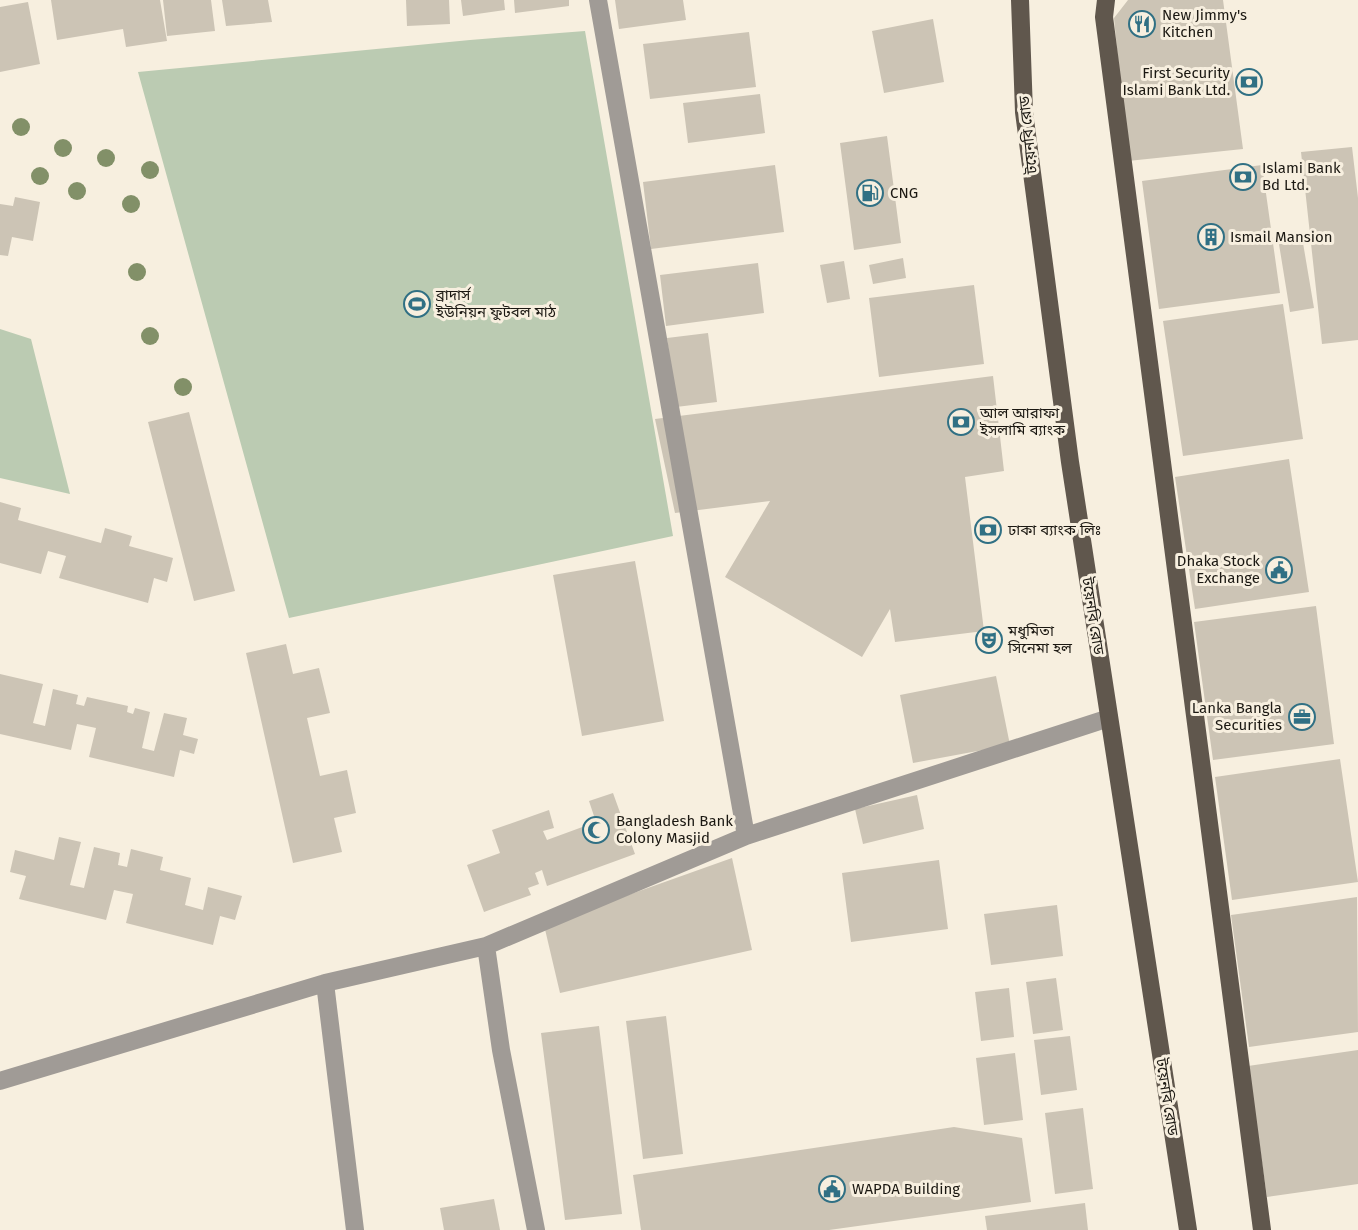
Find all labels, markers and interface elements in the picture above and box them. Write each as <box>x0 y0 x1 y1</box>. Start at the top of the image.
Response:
place label: New Jimmy's Kitchen <box>1162 6 1247 41</box>
restaurant icon: New Jimmy's Kitchen <box>1127 9 1157 39</box>
place label: First Security Islami Bank Ltd. <box>1122 64 1231 99</box>
bank icon: First Security Islami Bank Ltd. <box>1234 67 1264 97</box>
street label: টয়েনবি রোড <box>1015 95 1041 176</box>
place label: Islami Bank Bd Ltd. <box>1262 159 1341 194</box>
bank icon: Islami Bank Bd Ltd. <box>1228 162 1258 192</box>
fuel station icon: CNG <box>855 178 885 208</box>
place label: CNG <box>890 184 918 202</box>
building icon: Ismail Mansion <box>1196 222 1226 252</box>
place label: Ismail Mansion <box>1230 228 1332 246</box>
place label: ব্রাদার্স ইউনিয়ন ফুটবল মাঠ <box>435 286 557 321</box>
sports icon: ব্রাদার্স ইউনিয়ন ফুটবল মাঠ <box>402 289 432 319</box>
place label: আল আরাফা ইসলামি ব্যাংক <box>979 404 1066 439</box>
bank icon: আল আরাফা ইসলামি ব্যাংক <box>946 407 976 437</box>
bank icon: ঢাকা ব্যাংক লিঃ <box>973 515 1003 545</box>
place label: ঢাকা ব্যাংক লিঃ <box>1007 521 1101 539</box>
place label: Dhaka Stock Exchange <box>1177 552 1260 587</box>
public building icon: Dhaka Stock Exchange <box>1264 555 1294 585</box>
street label: টয়েনবি রোড <box>1078 575 1108 656</box>
place label: মধুমিতা সিনেমা হল <box>1007 622 1073 657</box>
theatre icon: মধুমিতা সিনেমা হল <box>974 625 1004 655</box>
place label: Lanka Bangla Securities <box>1192 699 1282 734</box>
office icon: Lanka Bangla Securities <box>1287 702 1317 732</box>
place label: Bangladesh Bank Colony Masjid <box>616 812 733 847</box>
mosque icon: Bangladesh Bank Colony Masjid <box>581 815 611 845</box>
street label: টয়েনবি রোড <box>1152 1056 1182 1137</box>
public building icon: WAPDA Building <box>817 1174 847 1204</box>
place label: WAPDA Building <box>852 1180 960 1198</box>

